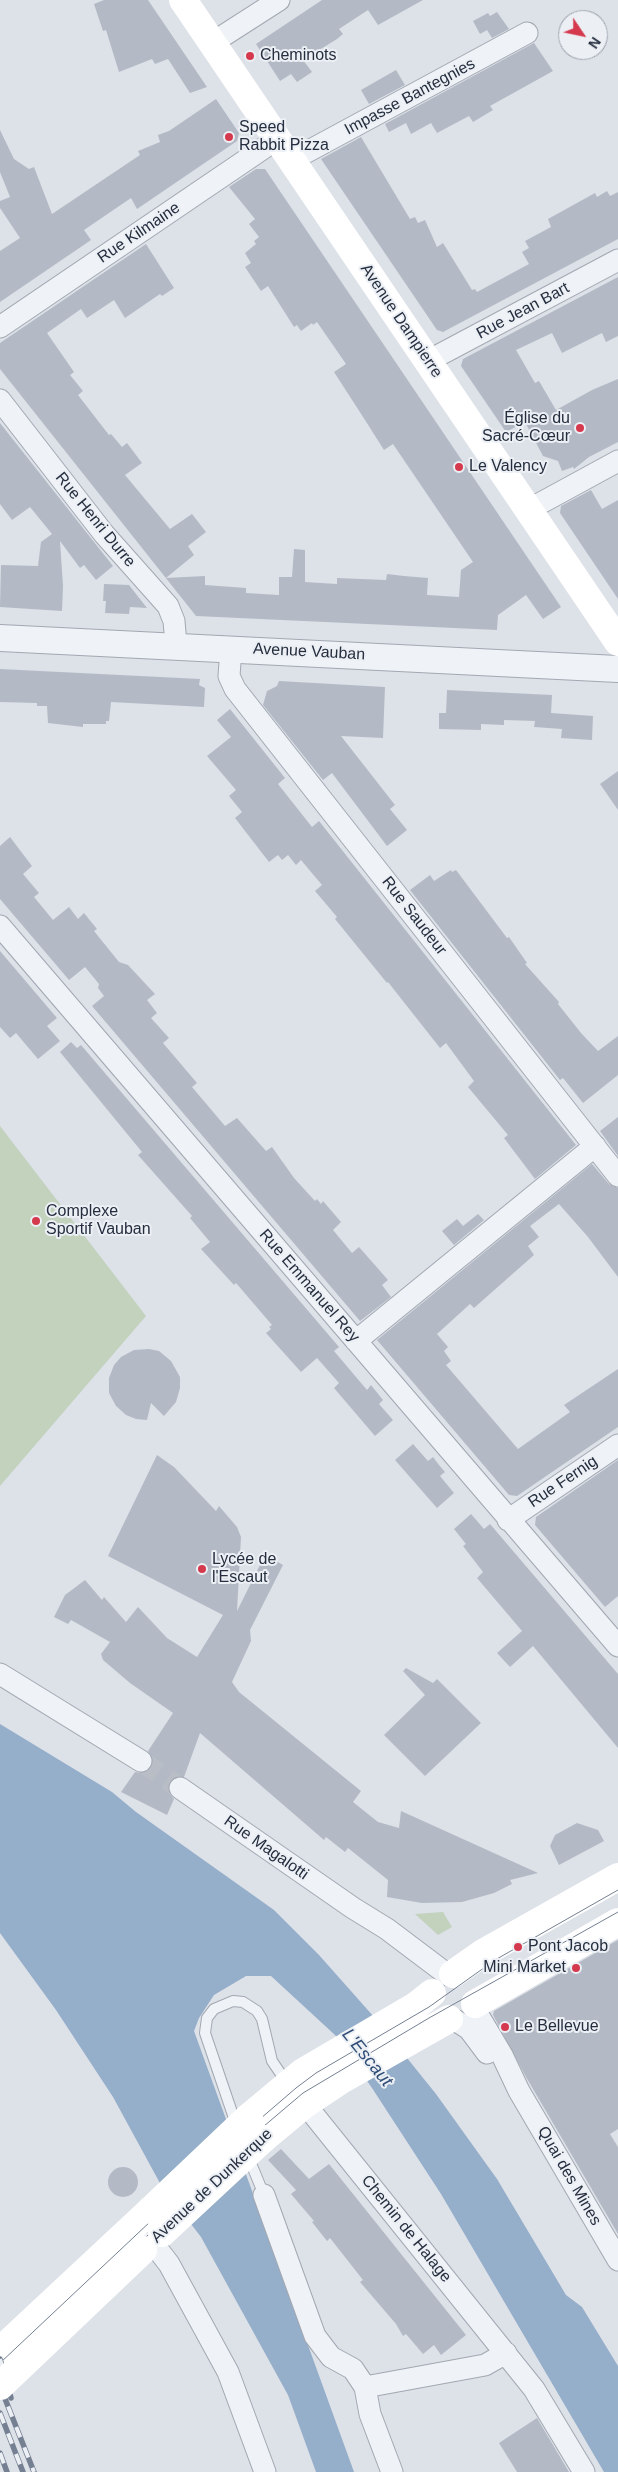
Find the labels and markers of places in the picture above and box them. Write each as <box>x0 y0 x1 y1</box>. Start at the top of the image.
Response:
place label: Cheminots <box>260 46 336 66</box>
marker: Cheminots <box>244 50 256 62</box>
place label: Speed Rabbit Pizza <box>239 118 329 156</box>
marker: Speed Rabbit Pizza <box>223 131 235 143</box>
place label: Église du Sacré-Cœur <box>482 409 570 447</box>
marker: Église du Sacré-Cœur <box>574 422 586 434</box>
place label: Le Valency <box>469 457 547 477</box>
marker: Le Valency <box>453 461 465 473</box>
place label: Complexe Sportif Vauban <box>46 1202 151 1240</box>
marker: Complexe Sportif Vauban <box>30 1215 42 1227</box>
place label: Lycée de l'Escaut <box>212 1550 276 1588</box>
marker: Lycée de l'Escaut <box>196 1563 208 1575</box>
place label: Pont Jacob <box>528 1937 608 1957</box>
marker: Pont Jacob <box>512 1941 524 1953</box>
place label: Mini Market <box>483 1958 566 1978</box>
marker: Mini Market <box>570 1962 582 1974</box>
place label: Le Bellevue <box>515 2017 599 2037</box>
marker: Le Bellevue <box>499 2021 511 2033</box>

